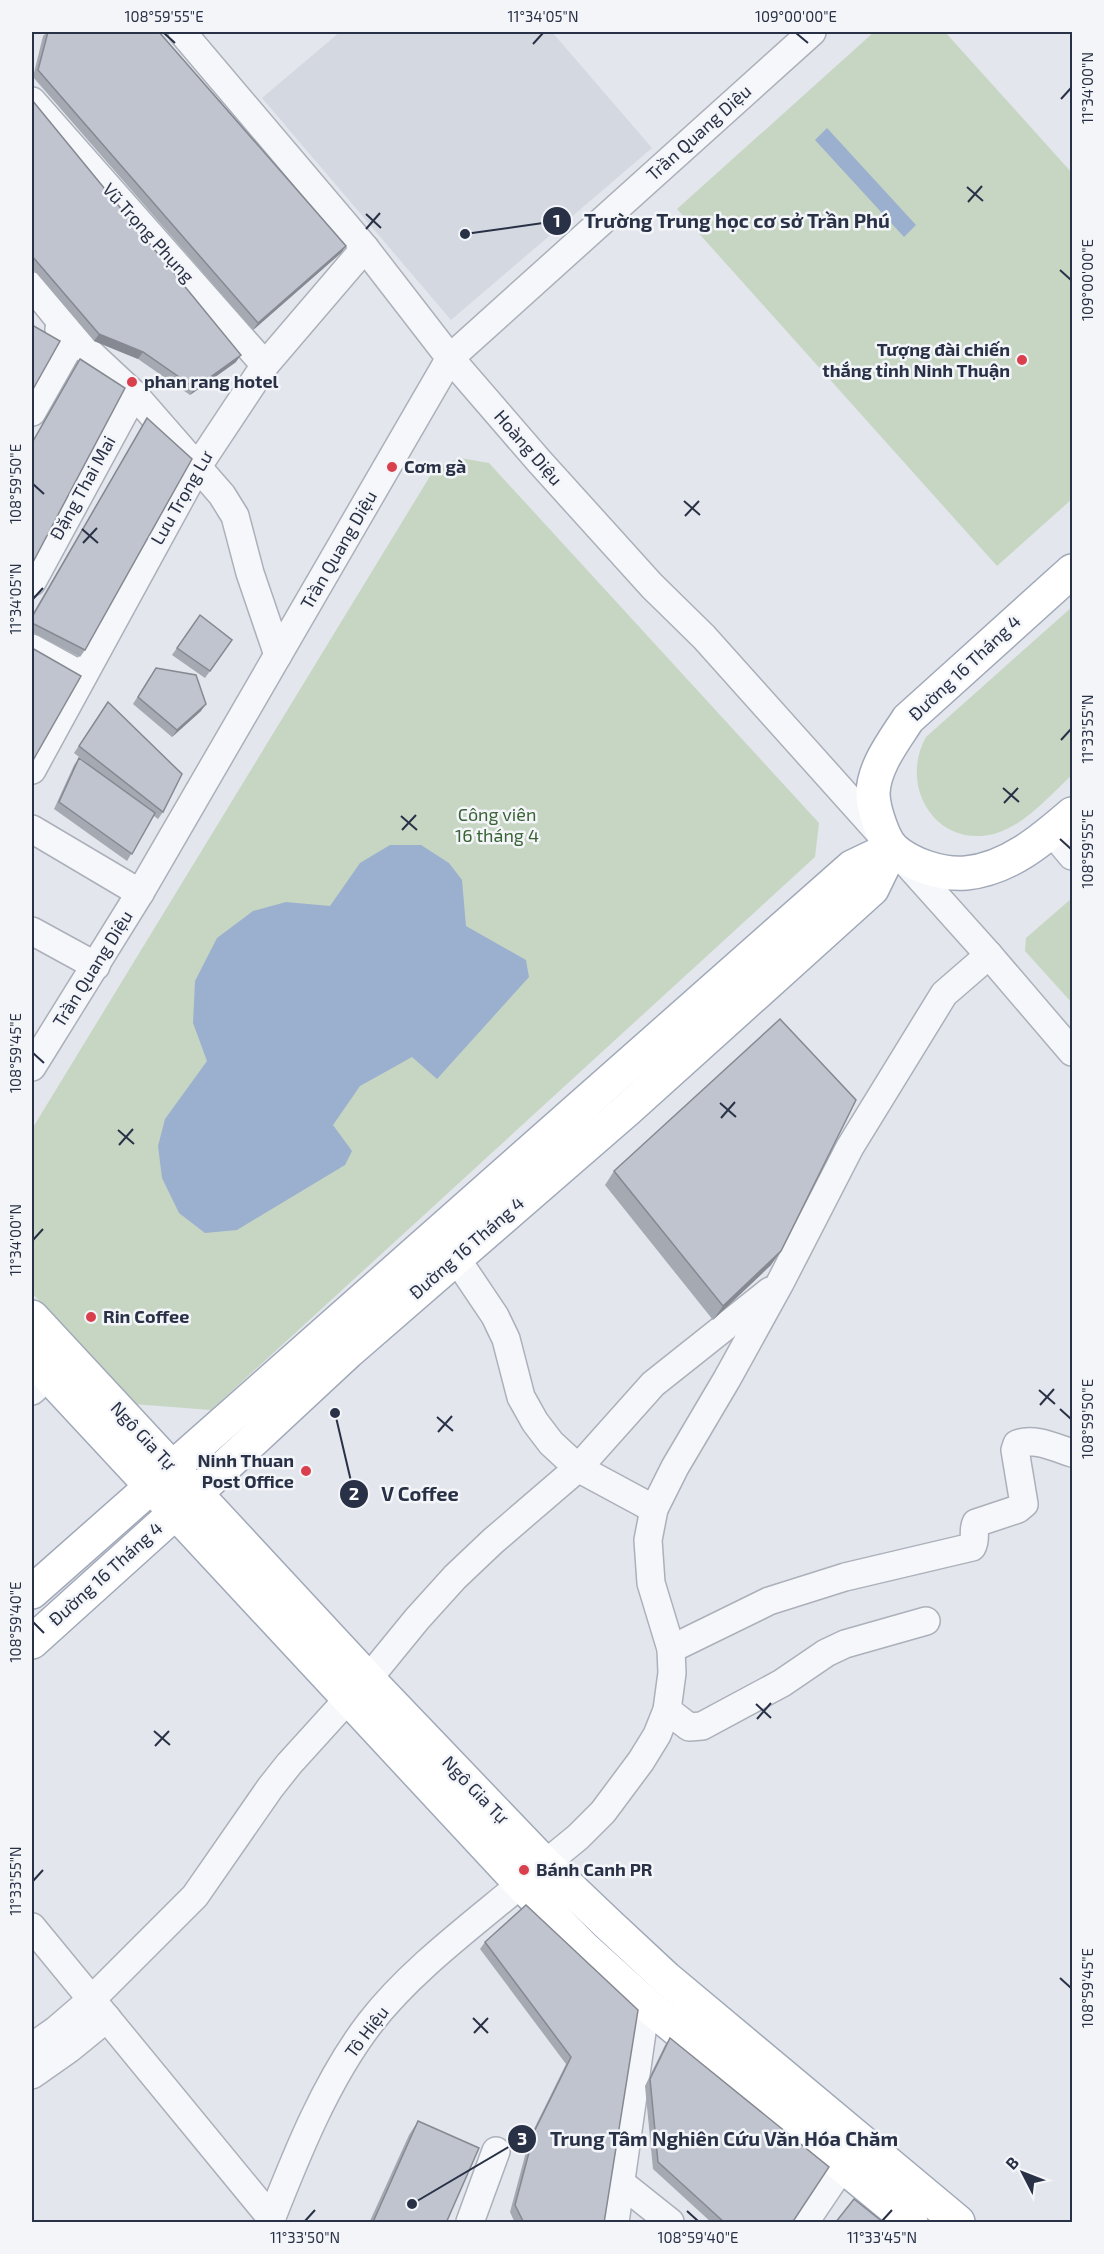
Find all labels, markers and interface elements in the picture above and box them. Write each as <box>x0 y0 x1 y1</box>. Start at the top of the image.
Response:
text: 108°59'55"E <box>124 7 204 25</box>
text: 11°34'05"N <box>508 7 578 25</box>
text: 109°00'00"E <box>755 7 837 25</box>
text: 11°34'00"N <box>1078 52 1096 124</box>
street label: Trần Quang Diệu <box>641 79 755 185</box>
street label: Vũ Trọng Phụng <box>98 178 199 287</box>
callout: Trường Trung học cơ sở Trần Phú <box>542 202 903 240</box>
text: Trường Trung học cơ sở Trần Phú <box>584 208 890 232</box>
text: 1 <box>553 209 561 231</box>
text: 109°00'00"E <box>1078 239 1096 321</box>
place label: Tượng đài chiến thắng tỉnh Ninh Thuận <box>822 338 1010 381</box>
marker: Tượng đài chiến thắng tỉnh Ninh Thuận <box>1015 353 1029 367</box>
place label: phan rang hotel <box>144 370 279 392</box>
marker: phan rang hotel <box>125 375 139 389</box>
street label: Hoàng Diệu <box>490 405 568 490</box>
street label: Đặng Thai Mai <box>45 432 120 543</box>
text: 108°59'50"E <box>6 444 24 524</box>
street label: Lưu Trọng Lư <box>146 446 217 548</box>
place label: Cơm gà <box>404 455 466 477</box>
marker: Cơm gà <box>385 460 399 474</box>
street label: Trần Quang Diệu <box>295 486 381 613</box>
text: 11°34'05"N <box>6 564 24 634</box>
street label: Đường 16 Tháng 4 <box>904 610 1025 725</box>
text: 11°33'55"N <box>1078 694 1096 764</box>
park label: Công viên 16 tháng 4 <box>455 803 539 846</box>
text: 108°59'55"E <box>1078 809 1096 889</box>
street label: Trần Quang Diệu <box>47 906 137 1031</box>
text: 108°59'45"E <box>6 1013 24 1093</box>
street label: Đường 16 Tháng 4 <box>404 1191 528 1303</box>
text: 11°34'00"N <box>6 1204 24 1276</box>
place label: Rin Coffee <box>103 1305 189 1327</box>
marker: Rin Coffee <box>84 1310 98 1324</box>
text: 108°59'50"E <box>1078 1379 1096 1459</box>
street label: Ngô Gia Tự <box>106 1396 182 1475</box>
place label: Ninh Thuan Post Office <box>198 1449 294 1492</box>
marker: Ninh Thuan Post Office <box>299 1464 313 1478</box>
callout: V Coffee <box>339 1475 471 1513</box>
text: V Coffee <box>381 1481 459 1505</box>
text: 2 <box>349 1482 359 1504</box>
street label: Đường 16 Tháng 4 <box>44 1517 167 1630</box>
text: 108°59'40"E <box>6 1582 24 1663</box>
street label: Ngô Gia Tự <box>438 1751 514 1829</box>
text: 11°33'55"N <box>6 1846 24 1916</box>
place label: Bánh Canh PR <box>536 1858 653 1880</box>
marker: Bánh Canh PR <box>517 1863 531 1877</box>
text: 108°59'45"E <box>1078 1948 1096 2028</box>
street label: Tô Hiệu <box>340 2001 393 2062</box>
callout: Trung Tâm Nghiên Cứu Văn Hóa Chăm <box>507 2120 910 2158</box>
text: Trung Tâm Nghiên Cứu Văn Hóa Chăm <box>550 2126 898 2150</box>
text: 3 <box>517 2127 527 2149</box>
north arrow <box>993 2143 1053 2203</box>
text: B <box>1001 2152 1022 2173</box>
text: 11°33'50"N <box>270 2228 340 2246</box>
text: 108°59'40"E <box>658 2228 739 2246</box>
text: 11°33'45"N <box>847 2228 917 2246</box>

